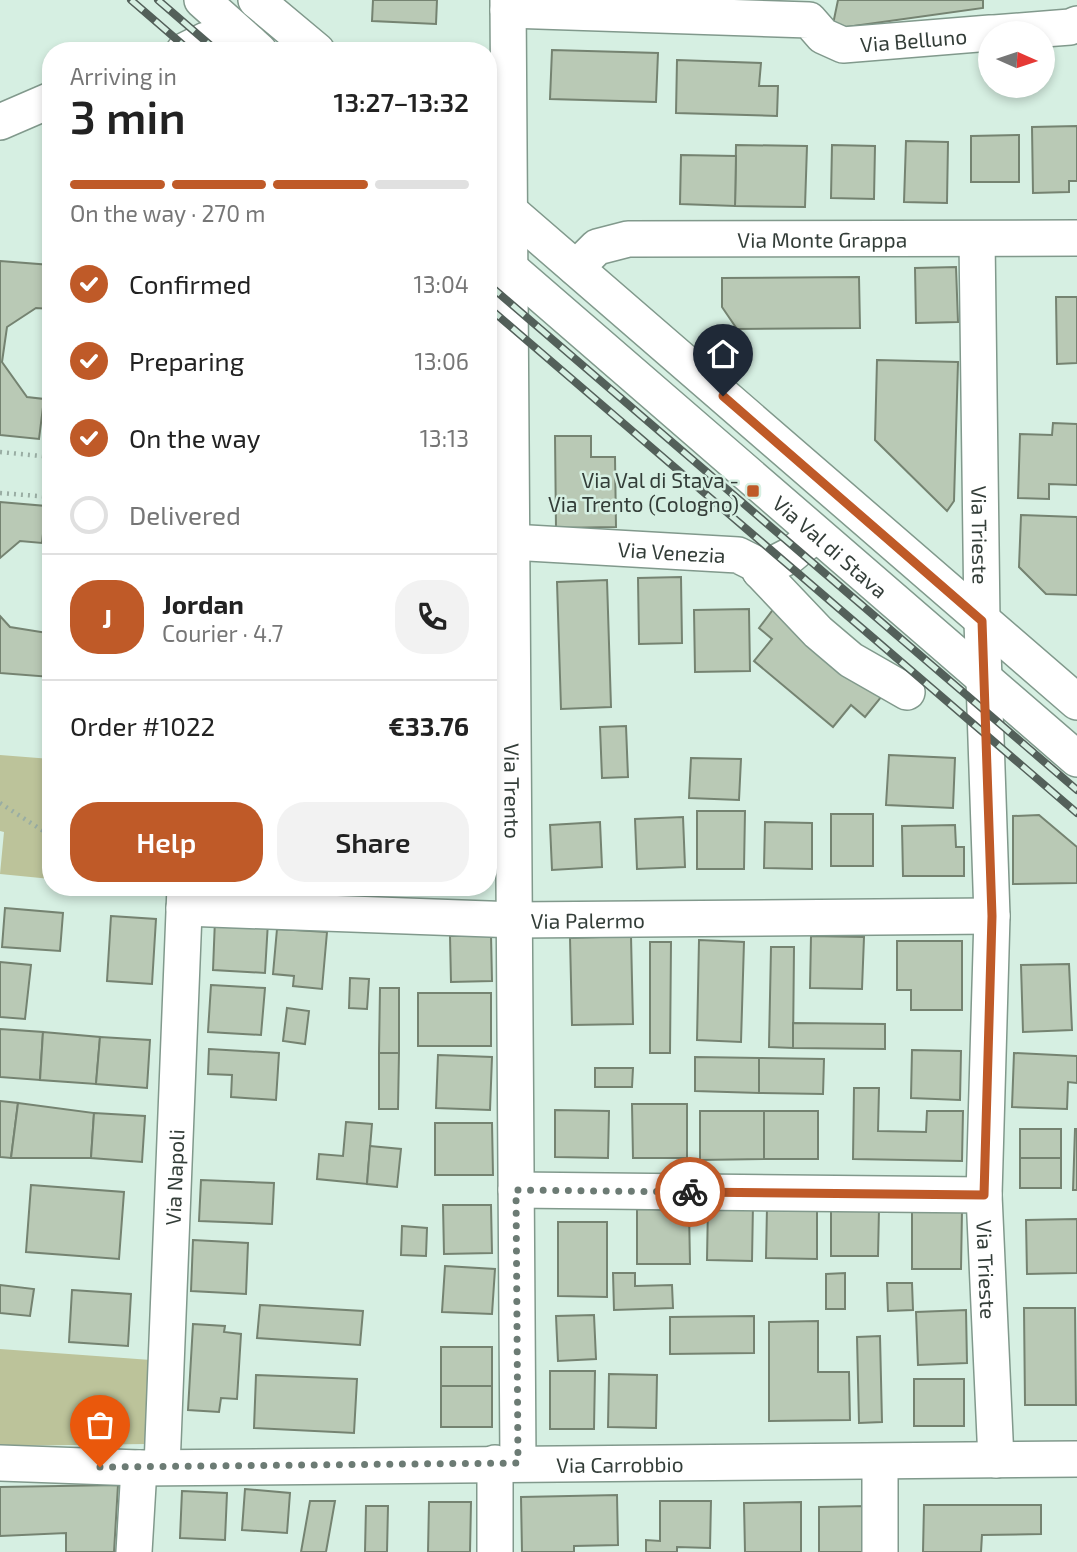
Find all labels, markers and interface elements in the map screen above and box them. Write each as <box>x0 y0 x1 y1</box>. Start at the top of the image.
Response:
north arrow <box>978 21 1055 98</box>
map controls <box>978 21 1055 98</box>
street label: Via Belluno <box>859 22 968 56</box>
text: Arriving in <box>70 62 177 90</box>
text: 13:27–13:32 <box>334 86 469 117</box>
text: 3 min <box>70 88 186 143</box>
text: On the way · 270 m <box>70 199 265 227</box>
street label: Via Monte Grappa <box>737 226 907 251</box>
icon: check <box>70 265 108 303</box>
text: Confirmed <box>129 268 252 299</box>
text: 13:04 <box>414 270 469 298</box>
pin <box>693 324 753 396</box>
icon: home <box>704 335 742 373</box>
icon: check <box>70 342 108 380</box>
text: Preparing <box>129 345 244 376</box>
text: 13:06 <box>415 347 469 375</box>
icon: check <box>70 419 108 457</box>
text: On the way <box>129 422 260 453</box>
text: 13:13 <box>420 424 469 452</box>
place label: Via Val di Stava - Via Trento (Cologno) <box>548 467 739 516</box>
marker: Via Val di Stava - Via Trento (Cologno) <box>745 483 761 499</box>
street label: Via Trieste <box>968 485 994 585</box>
street label: Via Val di Stava <box>768 490 893 602</box>
text: Delivered <box>129 499 241 530</box>
street label: Via Venezia <box>617 536 726 567</box>
button: phone <box>395 580 469 654</box>
text: Jordan <box>162 588 244 619</box>
text: J <box>102 602 112 633</box>
text: Courier · 4.7 <box>162 619 283 647</box>
text: Order #1022 <box>70 710 215 741</box>
text: €33.76 <box>388 710 469 741</box>
street label: Via Trento <box>501 743 526 839</box>
button: Help <box>70 802 263 882</box>
button: Share <box>277 802 469 882</box>
street label: Via Palermo <box>530 906 645 932</box>
street label: Via Napoli <box>159 1129 188 1226</box>
courier <box>655 1157 725 1227</box>
icon: bike <box>671 1173 709 1211</box>
street label: Via Trieste <box>973 1220 1002 1320</box>
pin <box>70 1395 130 1467</box>
icon: bag <box>81 1406 119 1444</box>
street label: Via Carrobbio <box>556 1450 684 1476</box>

